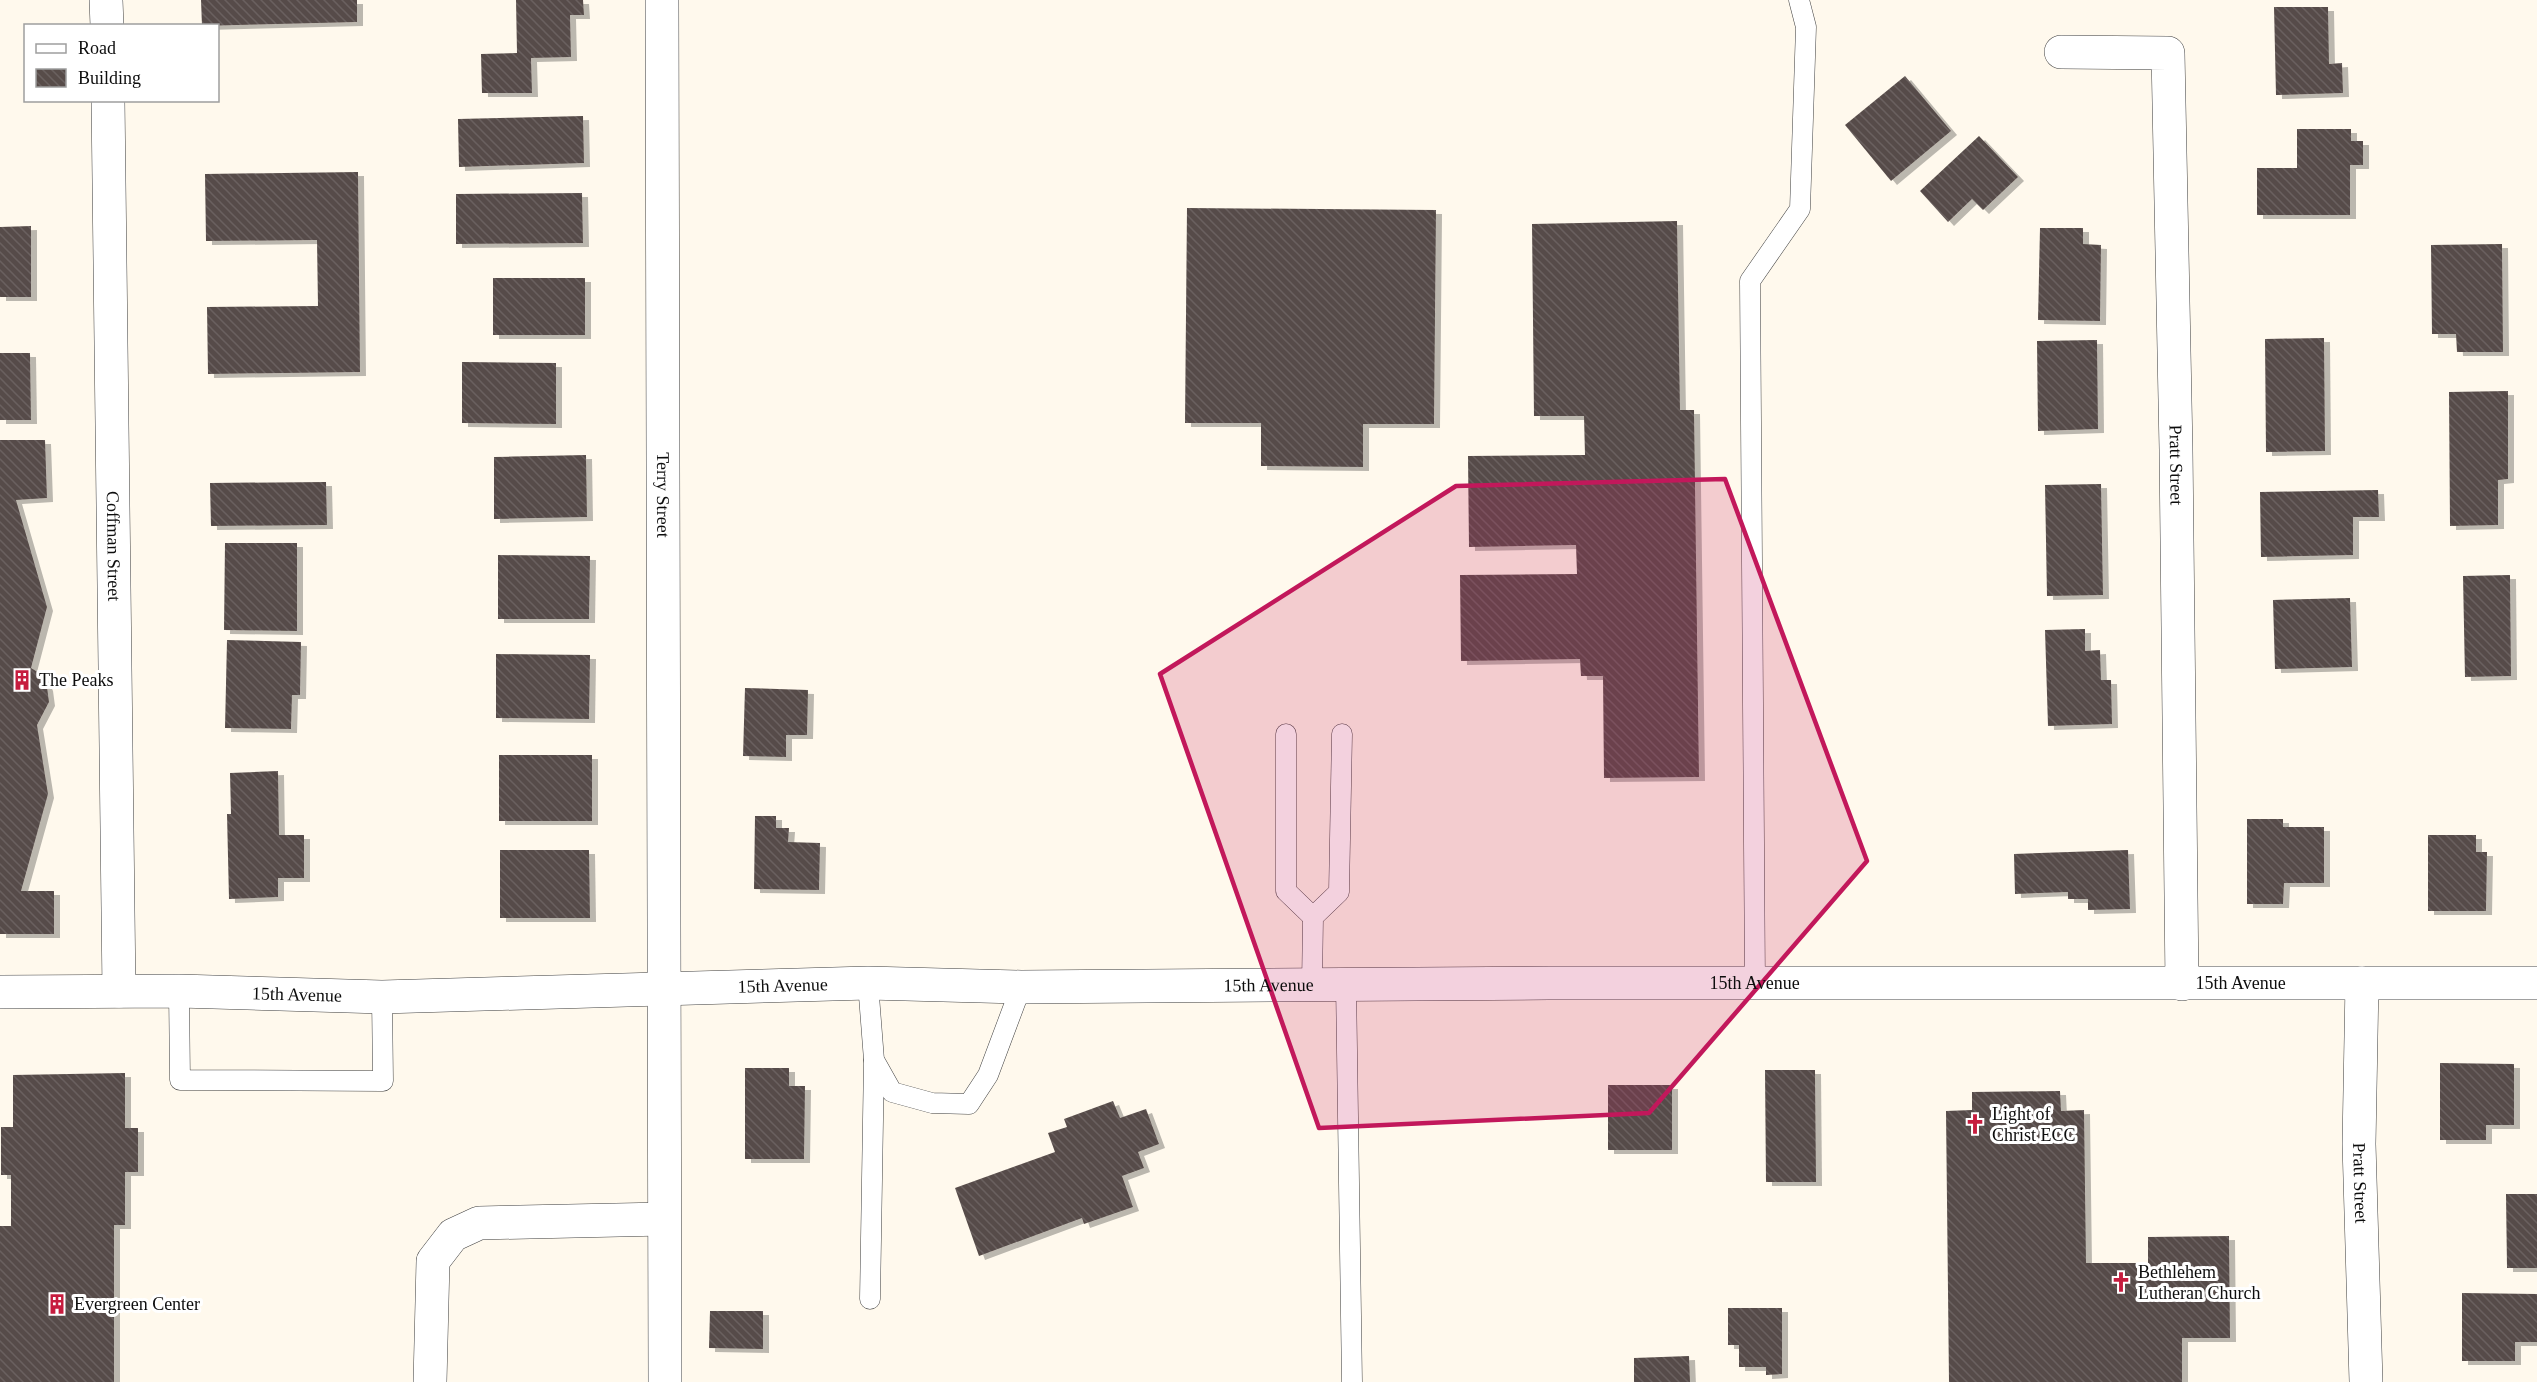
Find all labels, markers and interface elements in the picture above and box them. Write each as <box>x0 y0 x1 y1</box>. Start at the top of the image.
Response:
legend <box>24 24 219 102</box>
text: Road <box>78 38 116 58</box>
text: Building <box>78 68 141 88</box>
street label: Pratt Street <box>2165 424 2187 505</box>
street label: Terry Street <box>653 452 673 538</box>
street label: Coffman Street <box>103 491 124 601</box>
building icon: The Peaks <box>10 668 34 692</box>
place label: The Peaks <box>39 670 113 690</box>
street label: 15th Avenue <box>1710 973 1800 993</box>
street label: 15th Avenue <box>2196 973 2286 993</box>
street label: 15th Avenue <box>737 974 828 997</box>
street label: 15th Avenue <box>1223 975 1314 995</box>
street label: 15th Avenue <box>252 983 342 1006</box>
place label: Light of Christ ECC <box>1992 1104 2076 1145</box>
church icon: Light of Christ ECC <box>1963 1112 1987 1136</box>
street label: Pratt Street <box>2349 1142 2371 1224</box>
place label: Bethlehem Lutheran Church <box>2138 1262 2260 1303</box>
church icon: Bethlehem Lutheran Church <box>2109 1270 2133 1294</box>
building icon: Evergreen Center <box>45 1292 69 1316</box>
place label: Evergreen Center <box>74 1294 200 1314</box>

